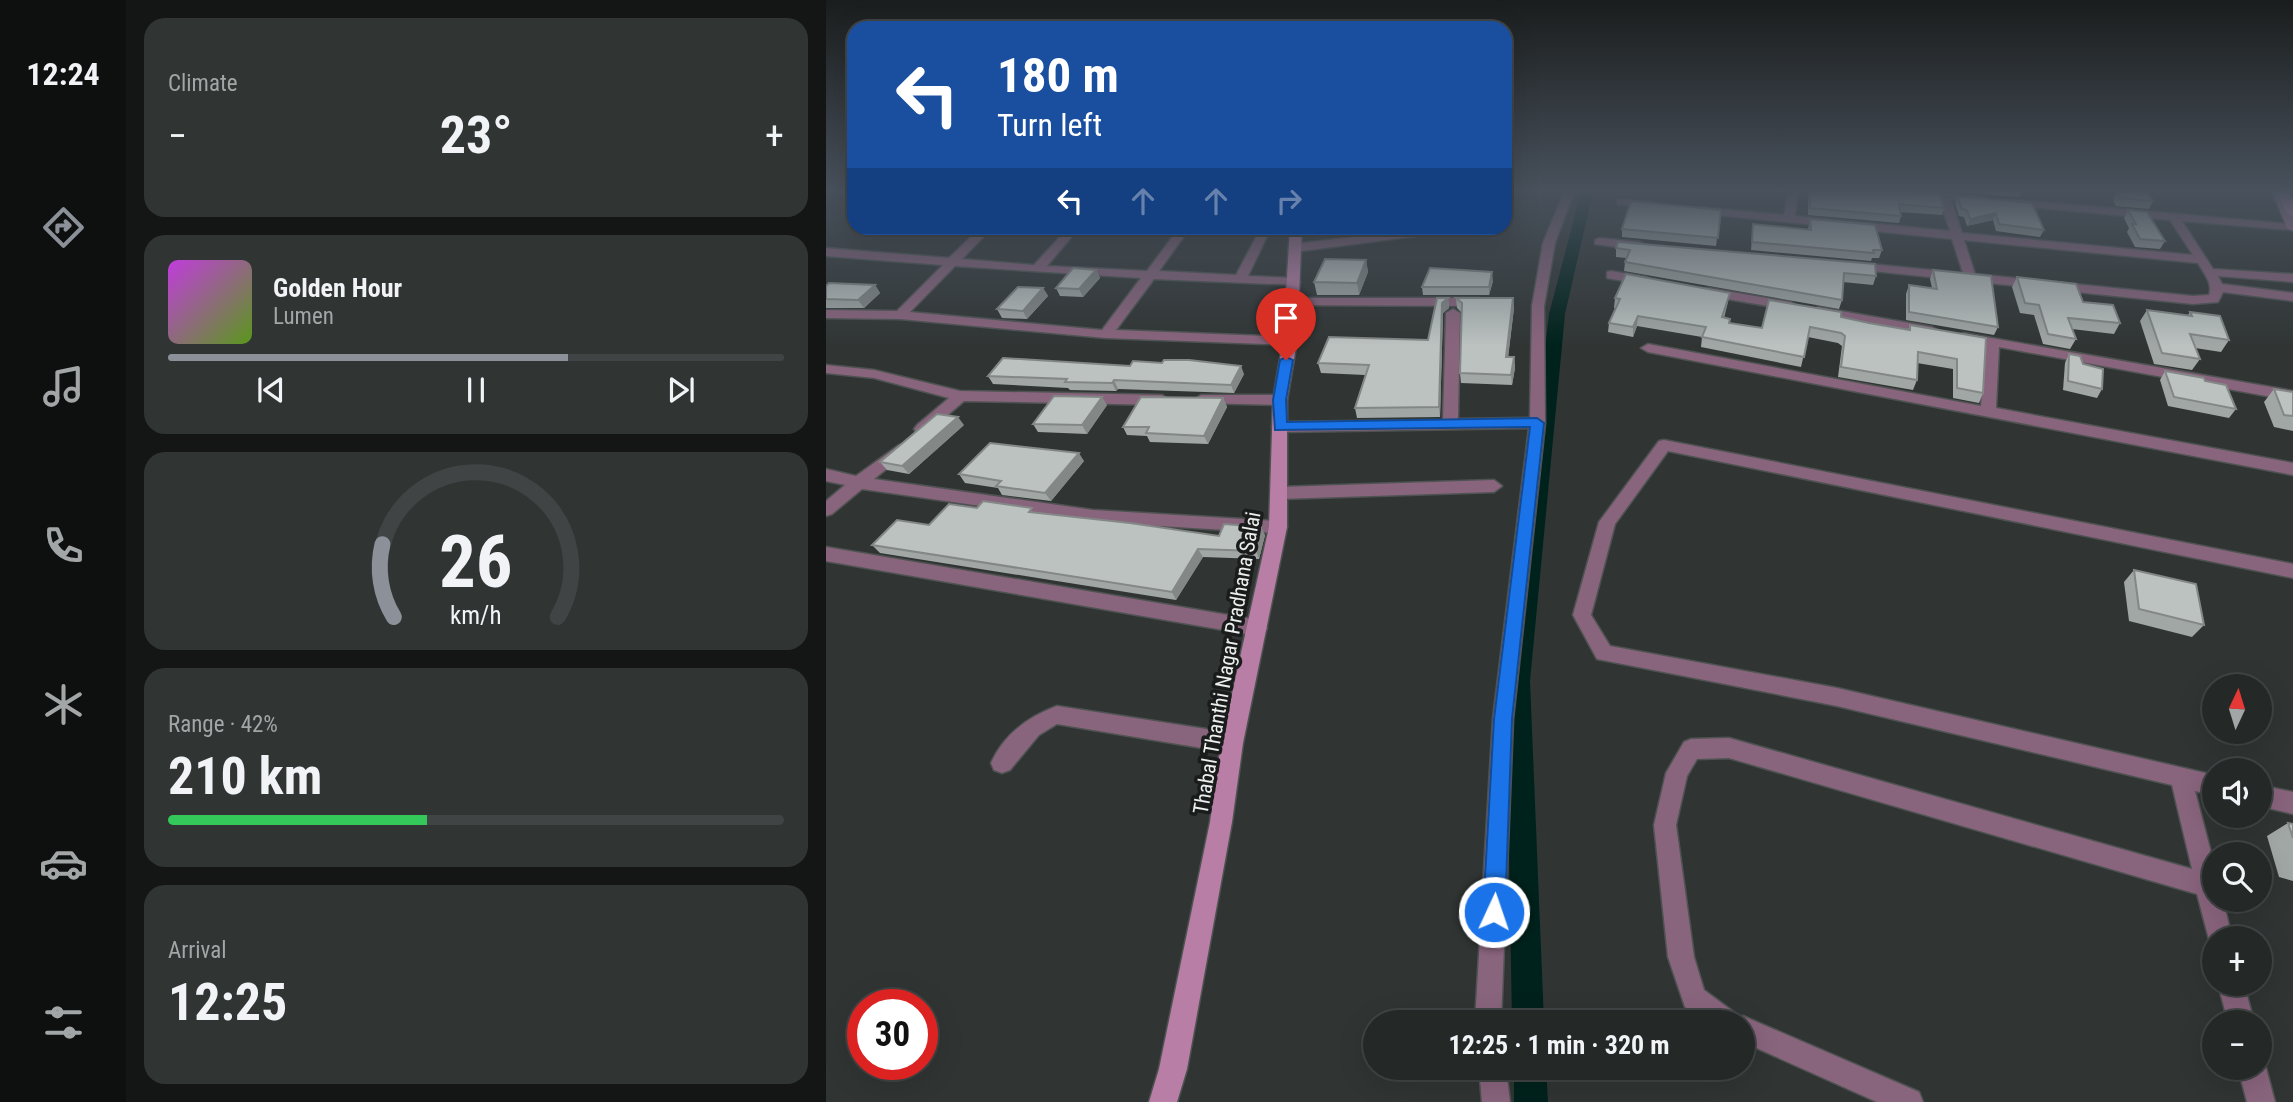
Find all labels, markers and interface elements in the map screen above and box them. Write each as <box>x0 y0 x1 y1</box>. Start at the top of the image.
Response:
text: 180 m <box>997 47 1119 104</box>
icon: left <box>882 49 973 140</box>
text: 12:24 <box>26 55 100 93</box>
text: Climate <box>168 70 238 97</box>
text: 23° <box>440 105 512 166</box>
text: Turn left <box>997 106 1102 144</box>
text: − <box>168 114 187 158</box>
text: + <box>765 114 784 158</box>
icon: left <box>1051 182 1089 220</box>
icon: ahead <box>1124 182 1162 220</box>
icon: ahead <box>1197 182 1235 220</box>
icon: right <box>1270 182 1308 220</box>
icon: directions <box>39 203 88 252</box>
text: Golden Hour <box>273 273 402 303</box>
pin <box>1256 288 1316 360</box>
icon: arrive <box>1267 299 1305 337</box>
text: Lumen <box>273 303 334 330</box>
icon: music <box>39 362 88 411</box>
icon: previous <box>252 371 290 409</box>
icon: pause <box>457 371 495 409</box>
icon: next <box>662 371 700 409</box>
street label: Thabal Thanthi Nagar Pradhana Salai <box>1189 510 1265 816</box>
text: 26 <box>439 519 513 605</box>
icon: phone <box>39 521 88 570</box>
text: km/h <box>450 601 502 630</box>
north arrow <box>2202 674 2272 744</box>
map controls <box>2202 674 2272 1080</box>
icon: climate <box>39 680 88 729</box>
text: Range · 42% <box>168 711 278 738</box>
text: 210 km <box>168 746 322 807</box>
button: sound <box>2202 758 2272 828</box>
icon: car <box>39 839 88 888</box>
button: search <box>2202 842 2272 912</box>
position arrow <box>1457 875 1531 949</box>
button: + <box>2202 926 2272 996</box>
text: Arrival <box>168 937 227 964</box>
text: 12:25 <box>168 972 287 1033</box>
speed limit sign: 30 <box>847 989 938 1080</box>
icon: filters <box>39 998 88 1047</box>
button: − <box>2202 1010 2272 1080</box>
text: 12:25 · 1 min · 320 m <box>1449 1030 1669 1060</box>

